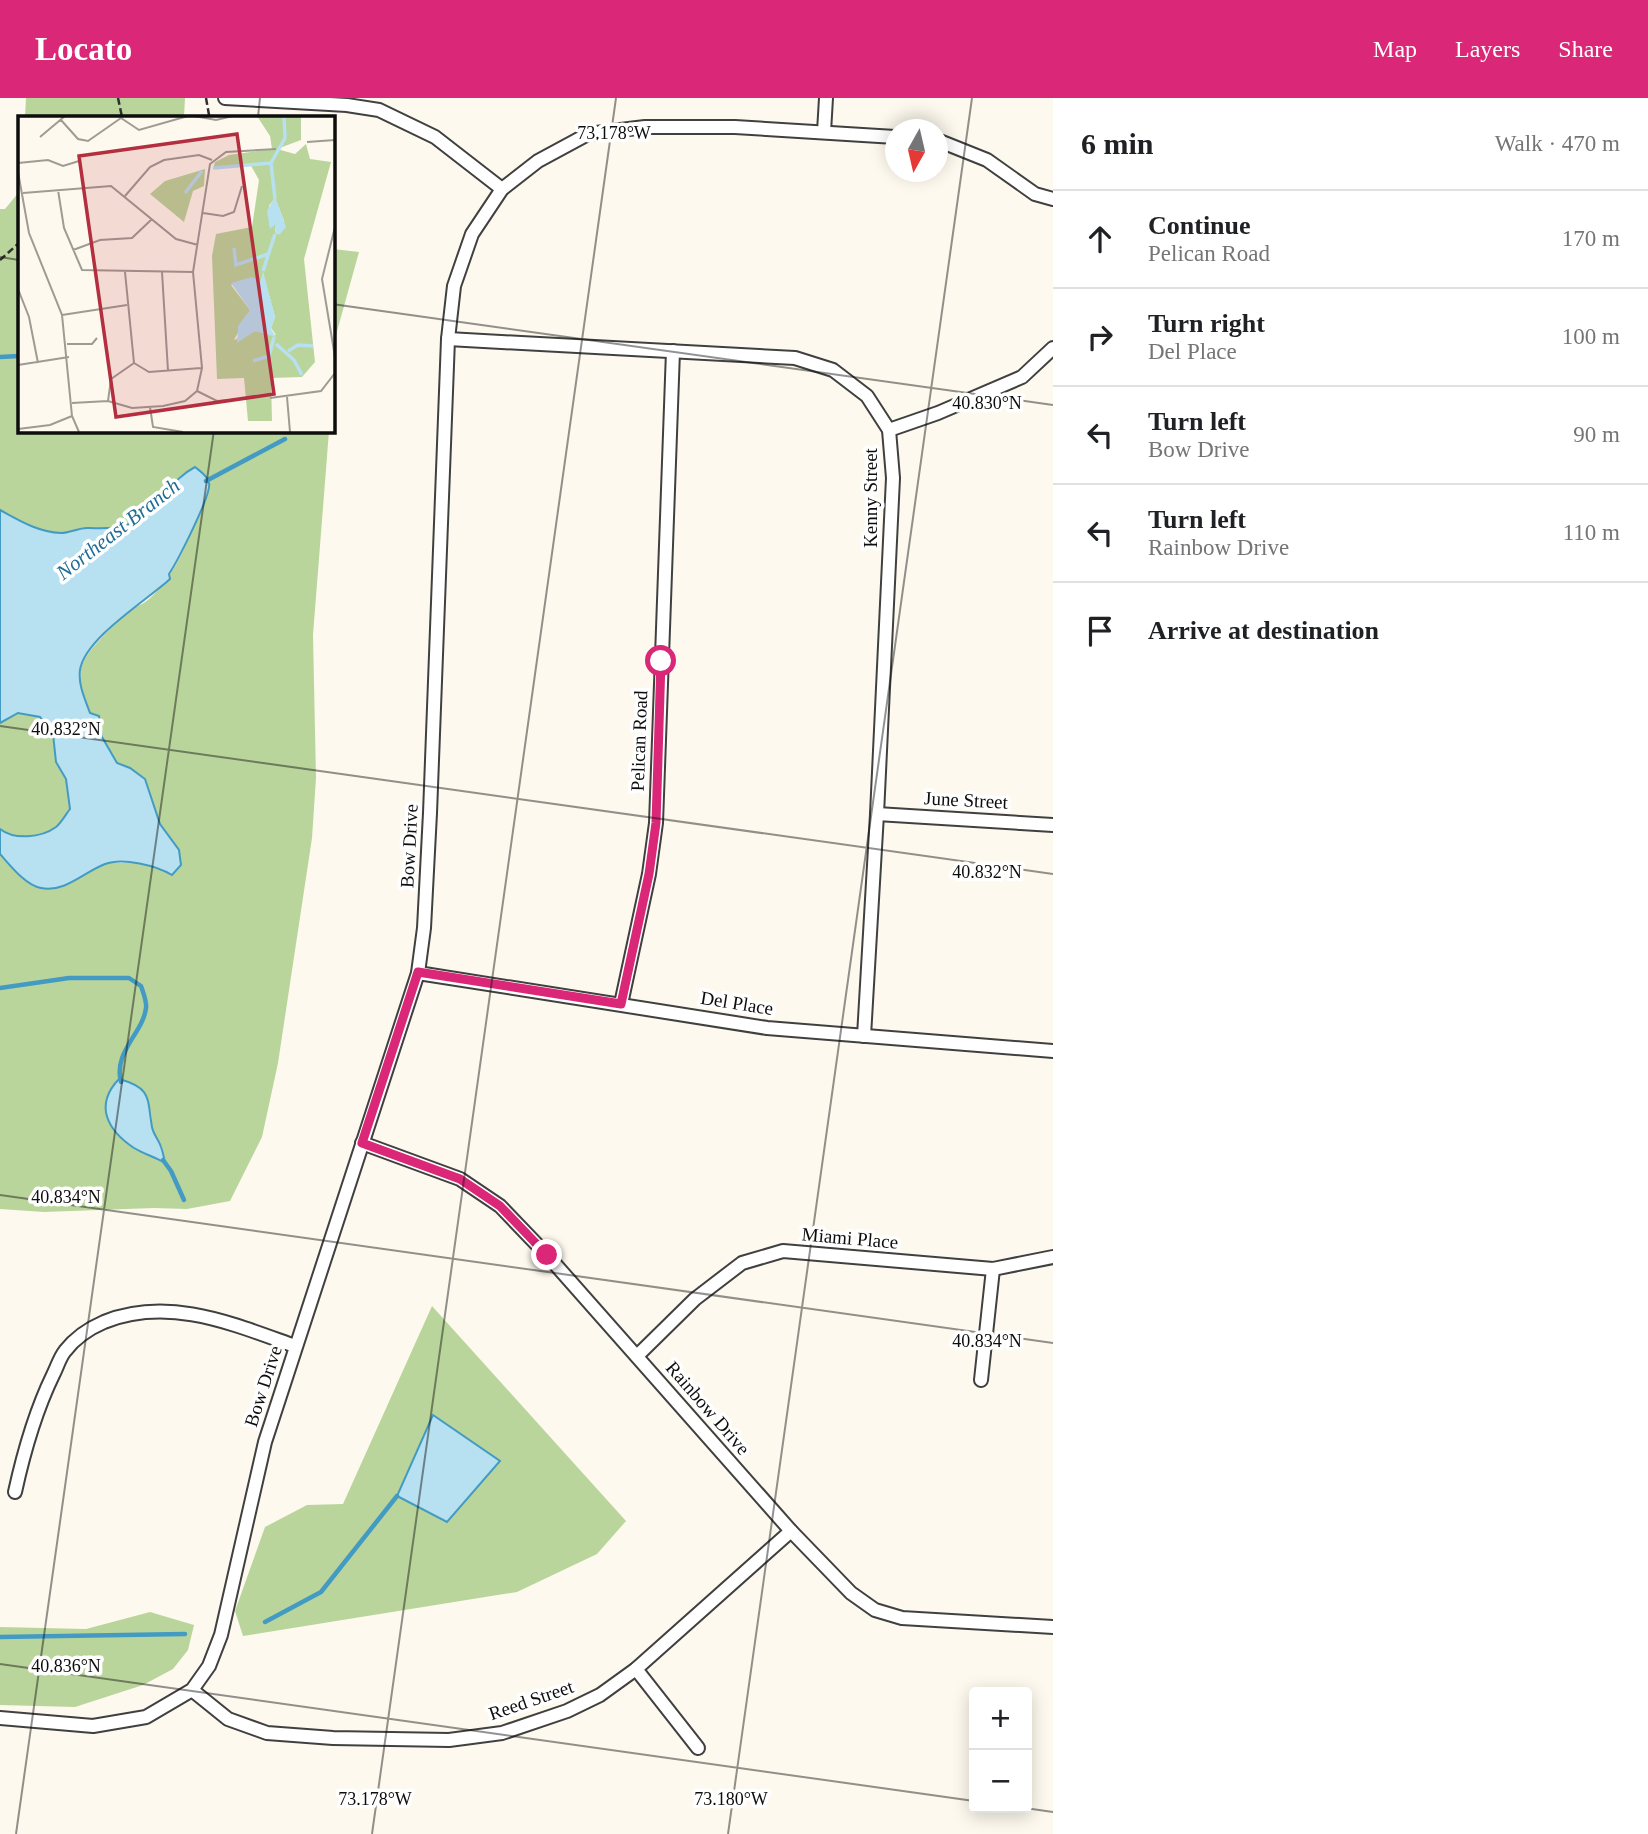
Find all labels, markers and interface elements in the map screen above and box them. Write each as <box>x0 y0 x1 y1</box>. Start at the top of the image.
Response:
text: Locato <box>35 31 132 67</box>
text: Map <box>1373 36 1417 62</box>
text: Layers <box>1455 36 1520 62</box>
text: Share <box>1558 36 1613 62</box>
inset map <box>18 116 334 432</box>
north arrow <box>885 119 948 182</box>
text: 73.178°W <box>577 123 651 143</box>
text: 6 min <box>1081 127 1154 160</box>
text: Walk · 470 m <box>1495 131 1620 156</box>
text: Continue <box>1148 211 1251 240</box>
icon: ahead <box>1081 220 1119 258</box>
text: 170 m <box>1562 226 1620 251</box>
text: Pelican Road <box>1148 241 1270 266</box>
text: Turn right <box>1148 309 1265 338</box>
icon: right <box>1081 318 1119 356</box>
text: 100 m <box>1562 324 1620 349</box>
text: Del Place <box>1148 339 1237 364</box>
text: 40.830°N <box>952 393 1022 413</box>
text: Turn left <box>1148 407 1246 436</box>
icon: left <box>1081 416 1119 454</box>
text: 90 m <box>1573 422 1620 447</box>
text: Bow Drive <box>1148 437 1250 462</box>
street label: Kenny Street <box>860 447 881 548</box>
water label: Northeast Branch <box>51 473 184 585</box>
text: Turn left <box>1148 505 1246 534</box>
icon: left <box>1081 514 1119 552</box>
text: 110 m <box>1563 520 1620 545</box>
text: Rainbow Drive <box>1148 535 1289 560</box>
icon: arrive <box>1081 612 1119 650</box>
text: Arrive at destination <box>1148 616 1379 645</box>
route start <box>645 645 676 676</box>
street label: Pelican Road <box>627 690 651 792</box>
text: 40.832°N <box>31 719 101 739</box>
street label: June Street <box>924 787 1009 813</box>
street label: Bow Drive <box>396 804 422 888</box>
text: 40.832°N <box>952 862 1022 882</box>
street label: Del Place <box>699 987 775 1019</box>
text: 40.834°N <box>31 1187 101 1207</box>
street label: Miami Place <box>801 1223 899 1253</box>
route end <box>531 1239 562 1270</box>
text: 40.834°N <box>952 1331 1022 1351</box>
street label: Bow Drive <box>240 1343 286 1429</box>
street label: Rainbow Drive <box>662 1357 754 1459</box>
text: 40.836°N <box>31 1656 101 1676</box>
street label: Reed Street <box>486 1675 577 1724</box>
map controls <box>969 1687 1032 1813</box>
button: + <box>969 1687 1032 1750</box>
button: − <box>969 1750 1032 1813</box>
text: 73.178°W <box>338 1789 412 1809</box>
text: 73.180°W <box>694 1789 768 1809</box>

